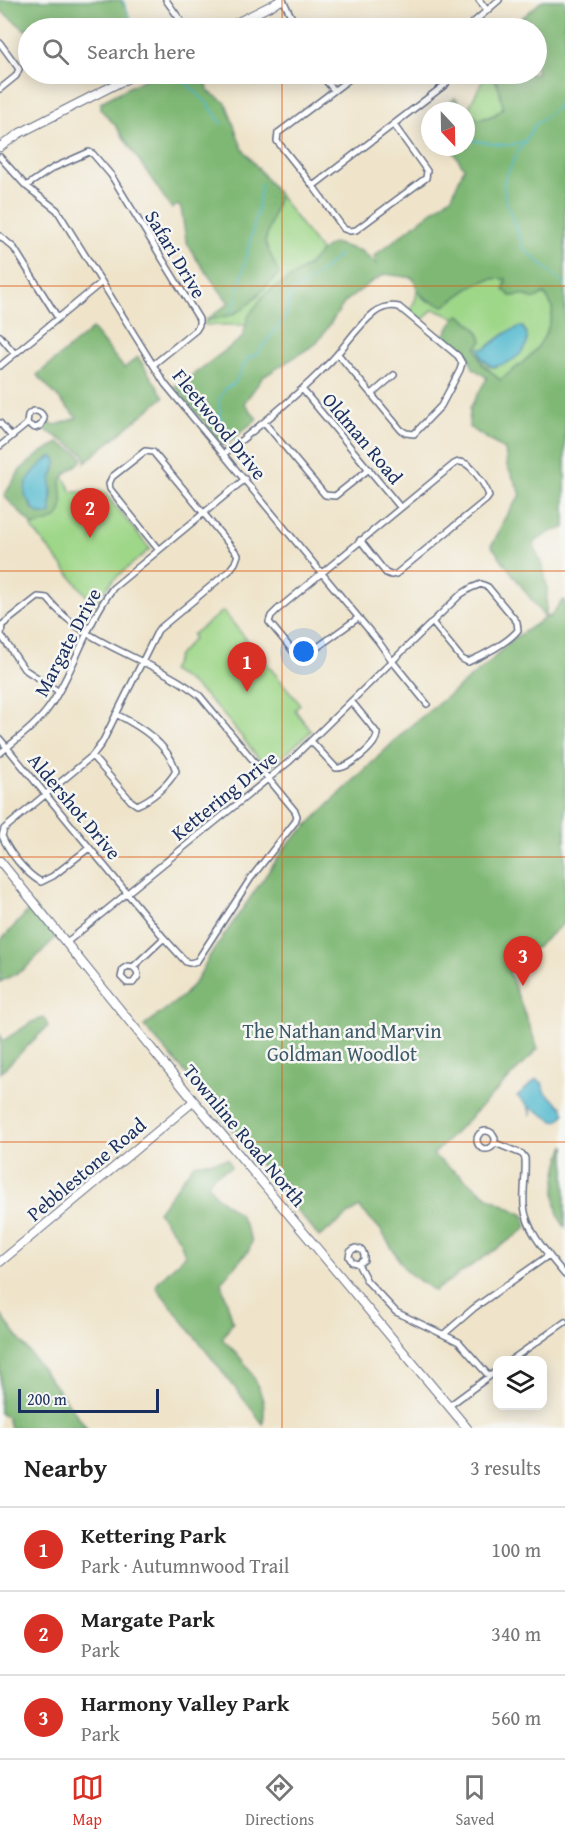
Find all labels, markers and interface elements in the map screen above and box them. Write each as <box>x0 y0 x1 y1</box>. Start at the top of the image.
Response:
search box <box>18 18 547 84</box>
icon: search <box>39 35 72 68</box>
text: Search here <box>87 35 196 67</box>
north arrow <box>421 102 475 156</box>
street label: Safari Drive <box>138 204 214 304</box>
street label: Fleetwood Drive <box>166 362 274 486</box>
street label: Oldman Road <box>316 386 410 490</box>
pin: 2 <box>70 488 110 538</box>
street label: Margate Drive <box>26 583 108 701</box>
your location <box>289 637 318 666</box>
pin: 1 <box>228 642 266 692</box>
street label: Kettering Drive <box>165 743 283 847</box>
street label: Aldershot Drive <box>22 746 128 866</box>
pin: 3 <box>504 936 542 986</box>
park label: The Nathan and Marvin Goldman Woodlot <box>243 1016 441 1068</box>
street label: Townline Road North <box>177 1057 313 1213</box>
street label: Pebblestone Road <box>20 1110 152 1228</box>
map controls <box>493 1356 547 1410</box>
button: layers <box>493 1356 547 1410</box>
scale bar <box>18 1386 159 1414</box>
text: 200 m <box>27 1387 67 1411</box>
text: Nearby <box>24 1448 107 1487</box>
text: 3 results <box>470 1453 541 1482</box>
text: Kettering Park <box>81 1519 226 1551</box>
text: 1 <box>38 1535 49 1564</box>
text: 100 m <box>491 1535 541 1564</box>
text: Park · Autumnwood Trail <box>81 1551 289 1580</box>
text: Margate Park <box>81 1603 215 1635</box>
text: 2 <box>38 1619 49 1648</box>
text: 340 m <box>491 1619 541 1648</box>
text: Park <box>81 1635 120 1664</box>
text: Harmony Valley Park <box>81 1687 289 1719</box>
text: 3 <box>38 1703 49 1732</box>
text: 560 m <box>491 1703 541 1732</box>
text: Park <box>81 1719 120 1748</box>
tab: Map <box>71 1771 104 1831</box>
tab: Directions <box>245 1771 314 1831</box>
tab: Saved <box>455 1771 494 1831</box>

